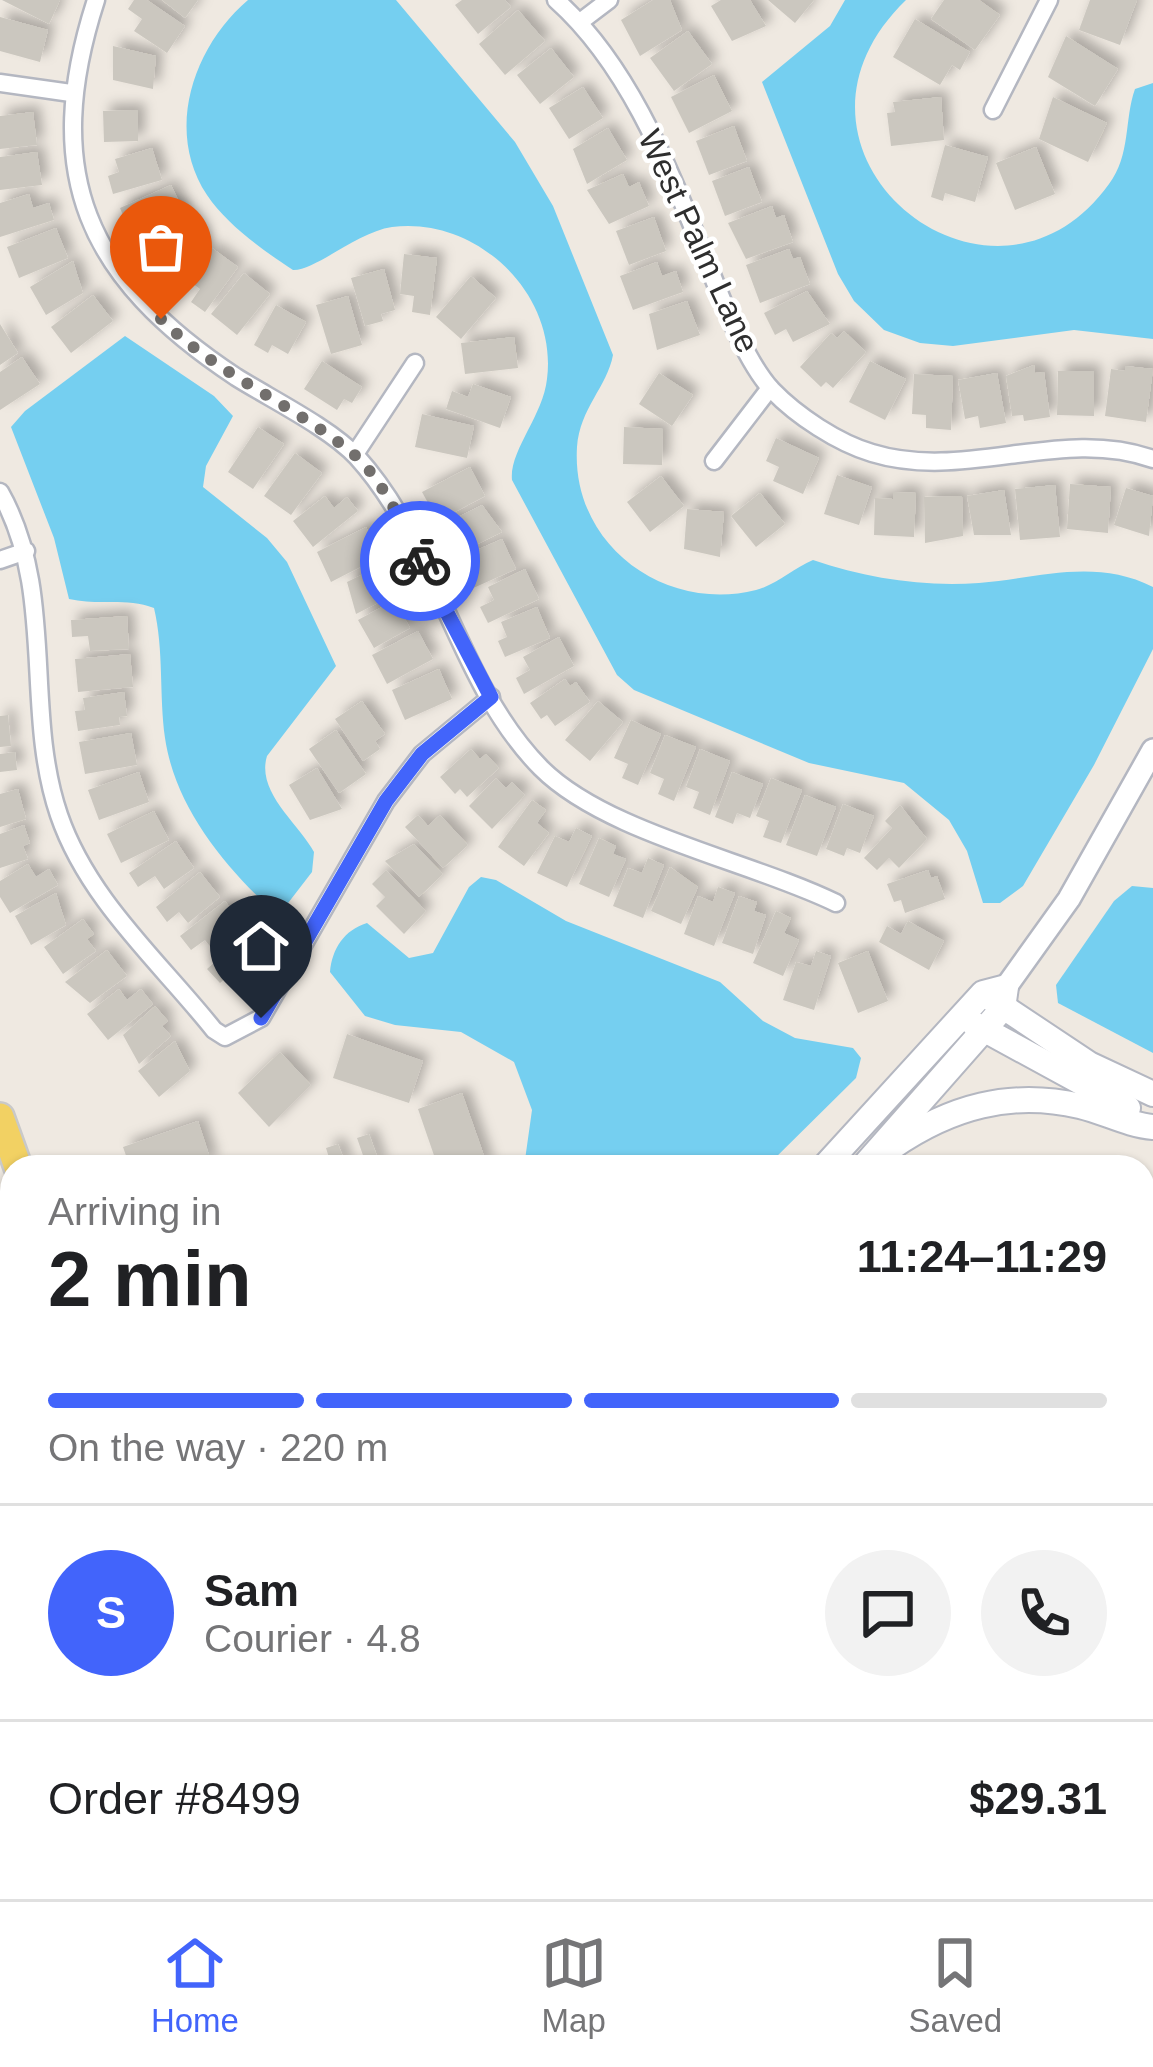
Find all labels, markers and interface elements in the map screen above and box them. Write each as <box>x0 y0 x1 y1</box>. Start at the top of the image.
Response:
street label: West Palm Lane <box>631 124 767 358</box>
pin <box>110 196 212 319</box>
icon: bag <box>128 214 194 280</box>
courier <box>360 501 480 621</box>
icon: bike <box>387 528 453 594</box>
pin <box>210 895 312 1018</box>
icon: home <box>228 913 294 979</box>
text: Arriving in <box>48 1190 221 1233</box>
text: 11:24–11:29 <box>857 1231 1107 1282</box>
text: 2 min <box>48 1235 252 1323</box>
text: On the way · 220 m <box>48 1426 388 1469</box>
button: chat <box>825 1550 951 1676</box>
button: phone <box>981 1550 1107 1676</box>
text: Sam <box>204 1565 299 1616</box>
text: S <box>96 1587 126 1638</box>
text: Courier · 4.8 <box>204 1617 421 1660</box>
text: Order #8499 <box>48 1773 301 1824</box>
text: $29.31 <box>969 1773 1107 1824</box>
tab: Home <box>151 1930 239 2040</box>
tab: Map <box>541 1930 607 2040</box>
tab: Saved <box>909 1930 1002 2040</box>

